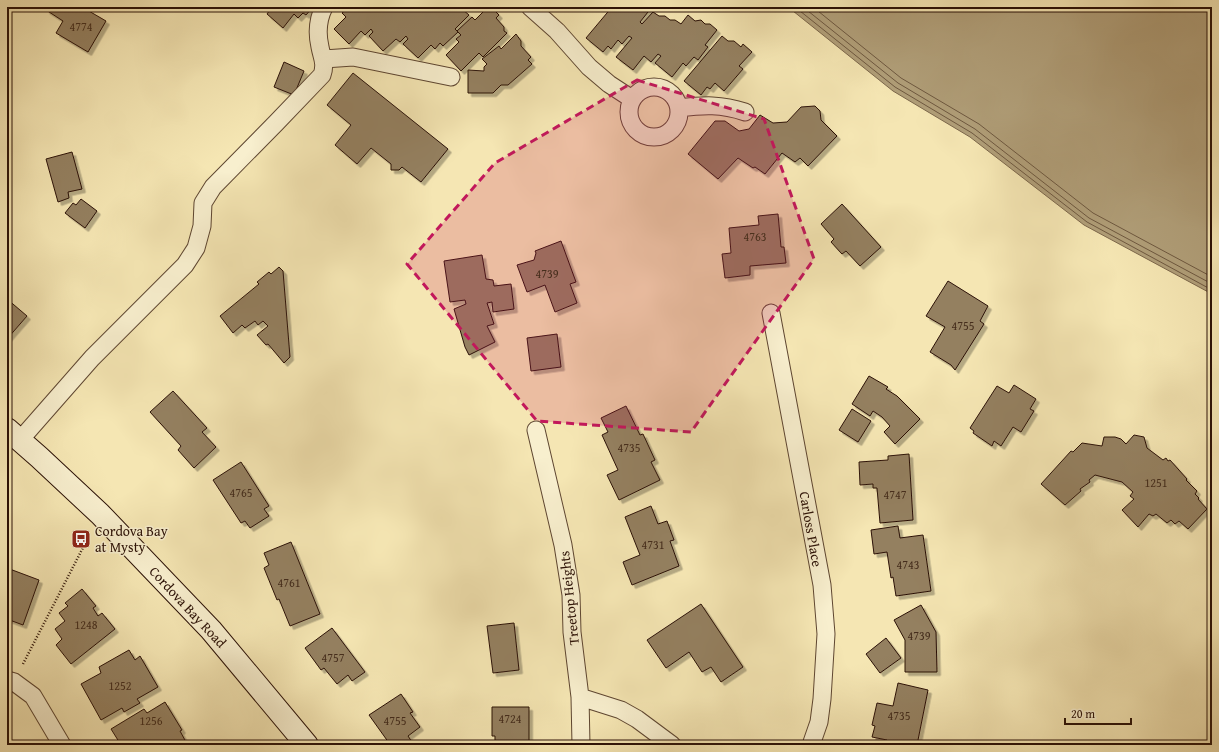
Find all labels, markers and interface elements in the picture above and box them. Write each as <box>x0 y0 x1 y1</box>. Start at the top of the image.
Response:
house number: 4774 <box>69 18 93 35</box>
house number: 4763 <box>743 228 767 245</box>
house number: 4739 <box>535 265 559 282</box>
house number: 4755 <box>951 317 975 334</box>
house number: 4735 <box>617 439 641 456</box>
house number: 1251 <box>1144 474 1168 491</box>
house number: 4765 <box>229 484 253 501</box>
house number: 4747 <box>883 486 907 503</box>
street label: Carloss Place <box>795 490 828 569</box>
place label: Cordova Bay at Mysty <box>95 521 168 557</box>
bus stop icon: Cordova Bay at Mysty <box>70 528 92 550</box>
house number: 4731 <box>641 536 665 553</box>
street label: Treetop Heights <box>554 550 584 646</box>
house number: 4743 <box>896 556 920 573</box>
street label: Cordova Bay Road <box>145 562 231 653</box>
house number: 4761 <box>277 574 301 591</box>
house number: 1248 <box>74 616 98 633</box>
house number: 4739 <box>907 627 931 644</box>
house number: 4757 <box>321 649 345 666</box>
house number: 1252 <box>108 677 132 694</box>
scale bar <box>1065 700 1131 726</box>
text: 20 m <box>1071 705 1095 722</box>
house number: 4735 <box>887 707 911 724</box>
house number: 4724 <box>498 710 522 727</box>
house number: 1256 <box>139 712 163 729</box>
house number: 4755 <box>383 712 407 729</box>

